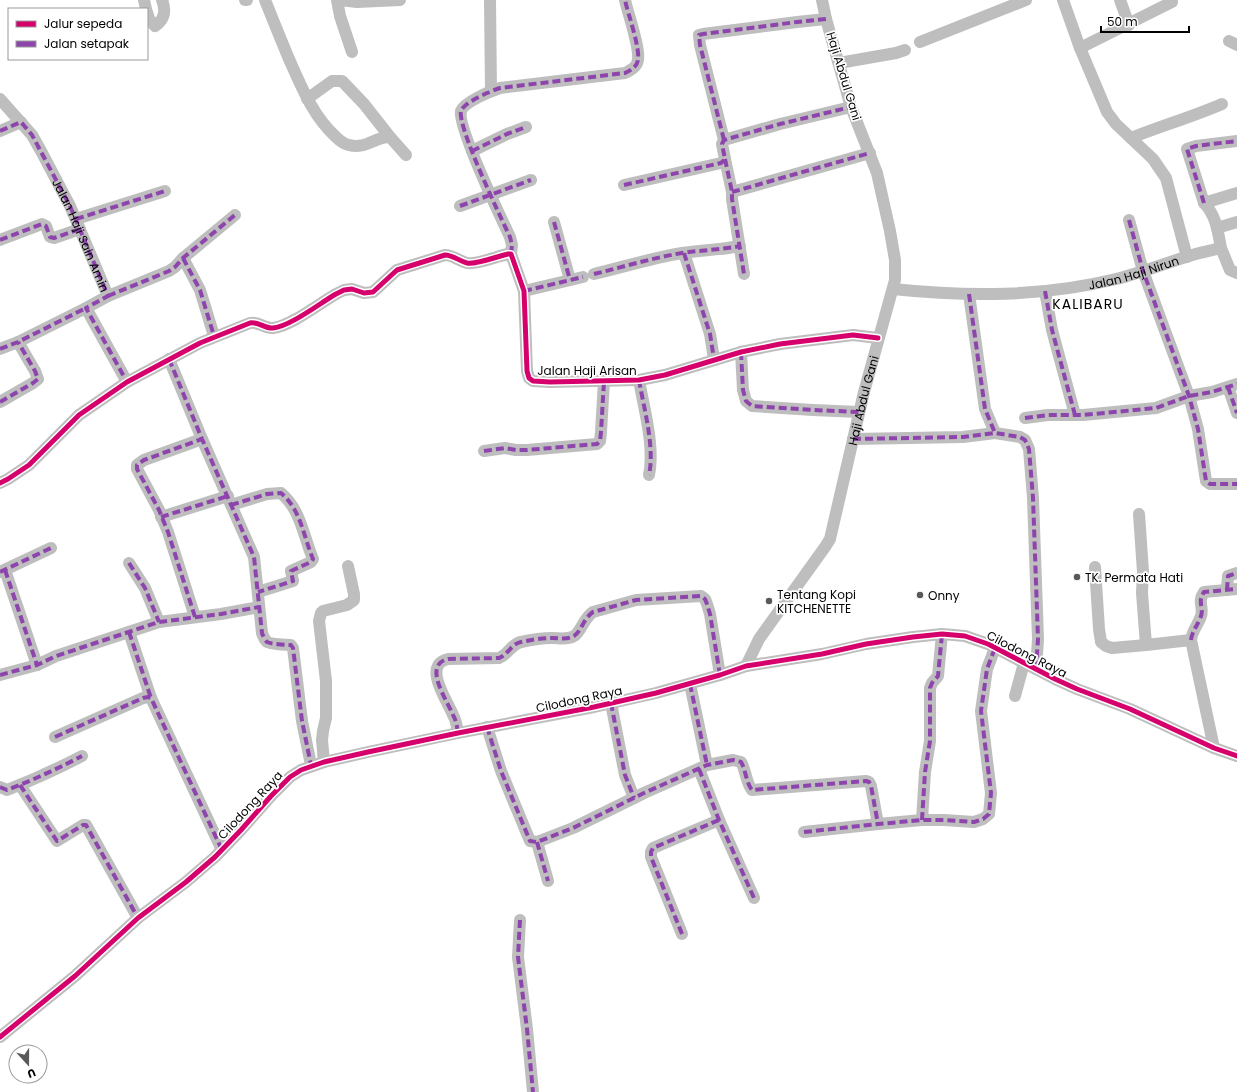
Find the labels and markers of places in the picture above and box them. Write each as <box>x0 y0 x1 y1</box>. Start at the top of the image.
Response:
place label: TK. Permata Hati <box>1085 569 1183 586</box>
marker: TK. Permata Hati <box>1072 572 1082 582</box>
place label: Tentang Kopi KITCHENETTE <box>777 586 856 617</box>
place label: Onny <box>928 587 960 604</box>
marker: Onny <box>915 590 925 600</box>
marker: Tentang Kopi KITCHENETTE <box>764 596 774 606</box>

